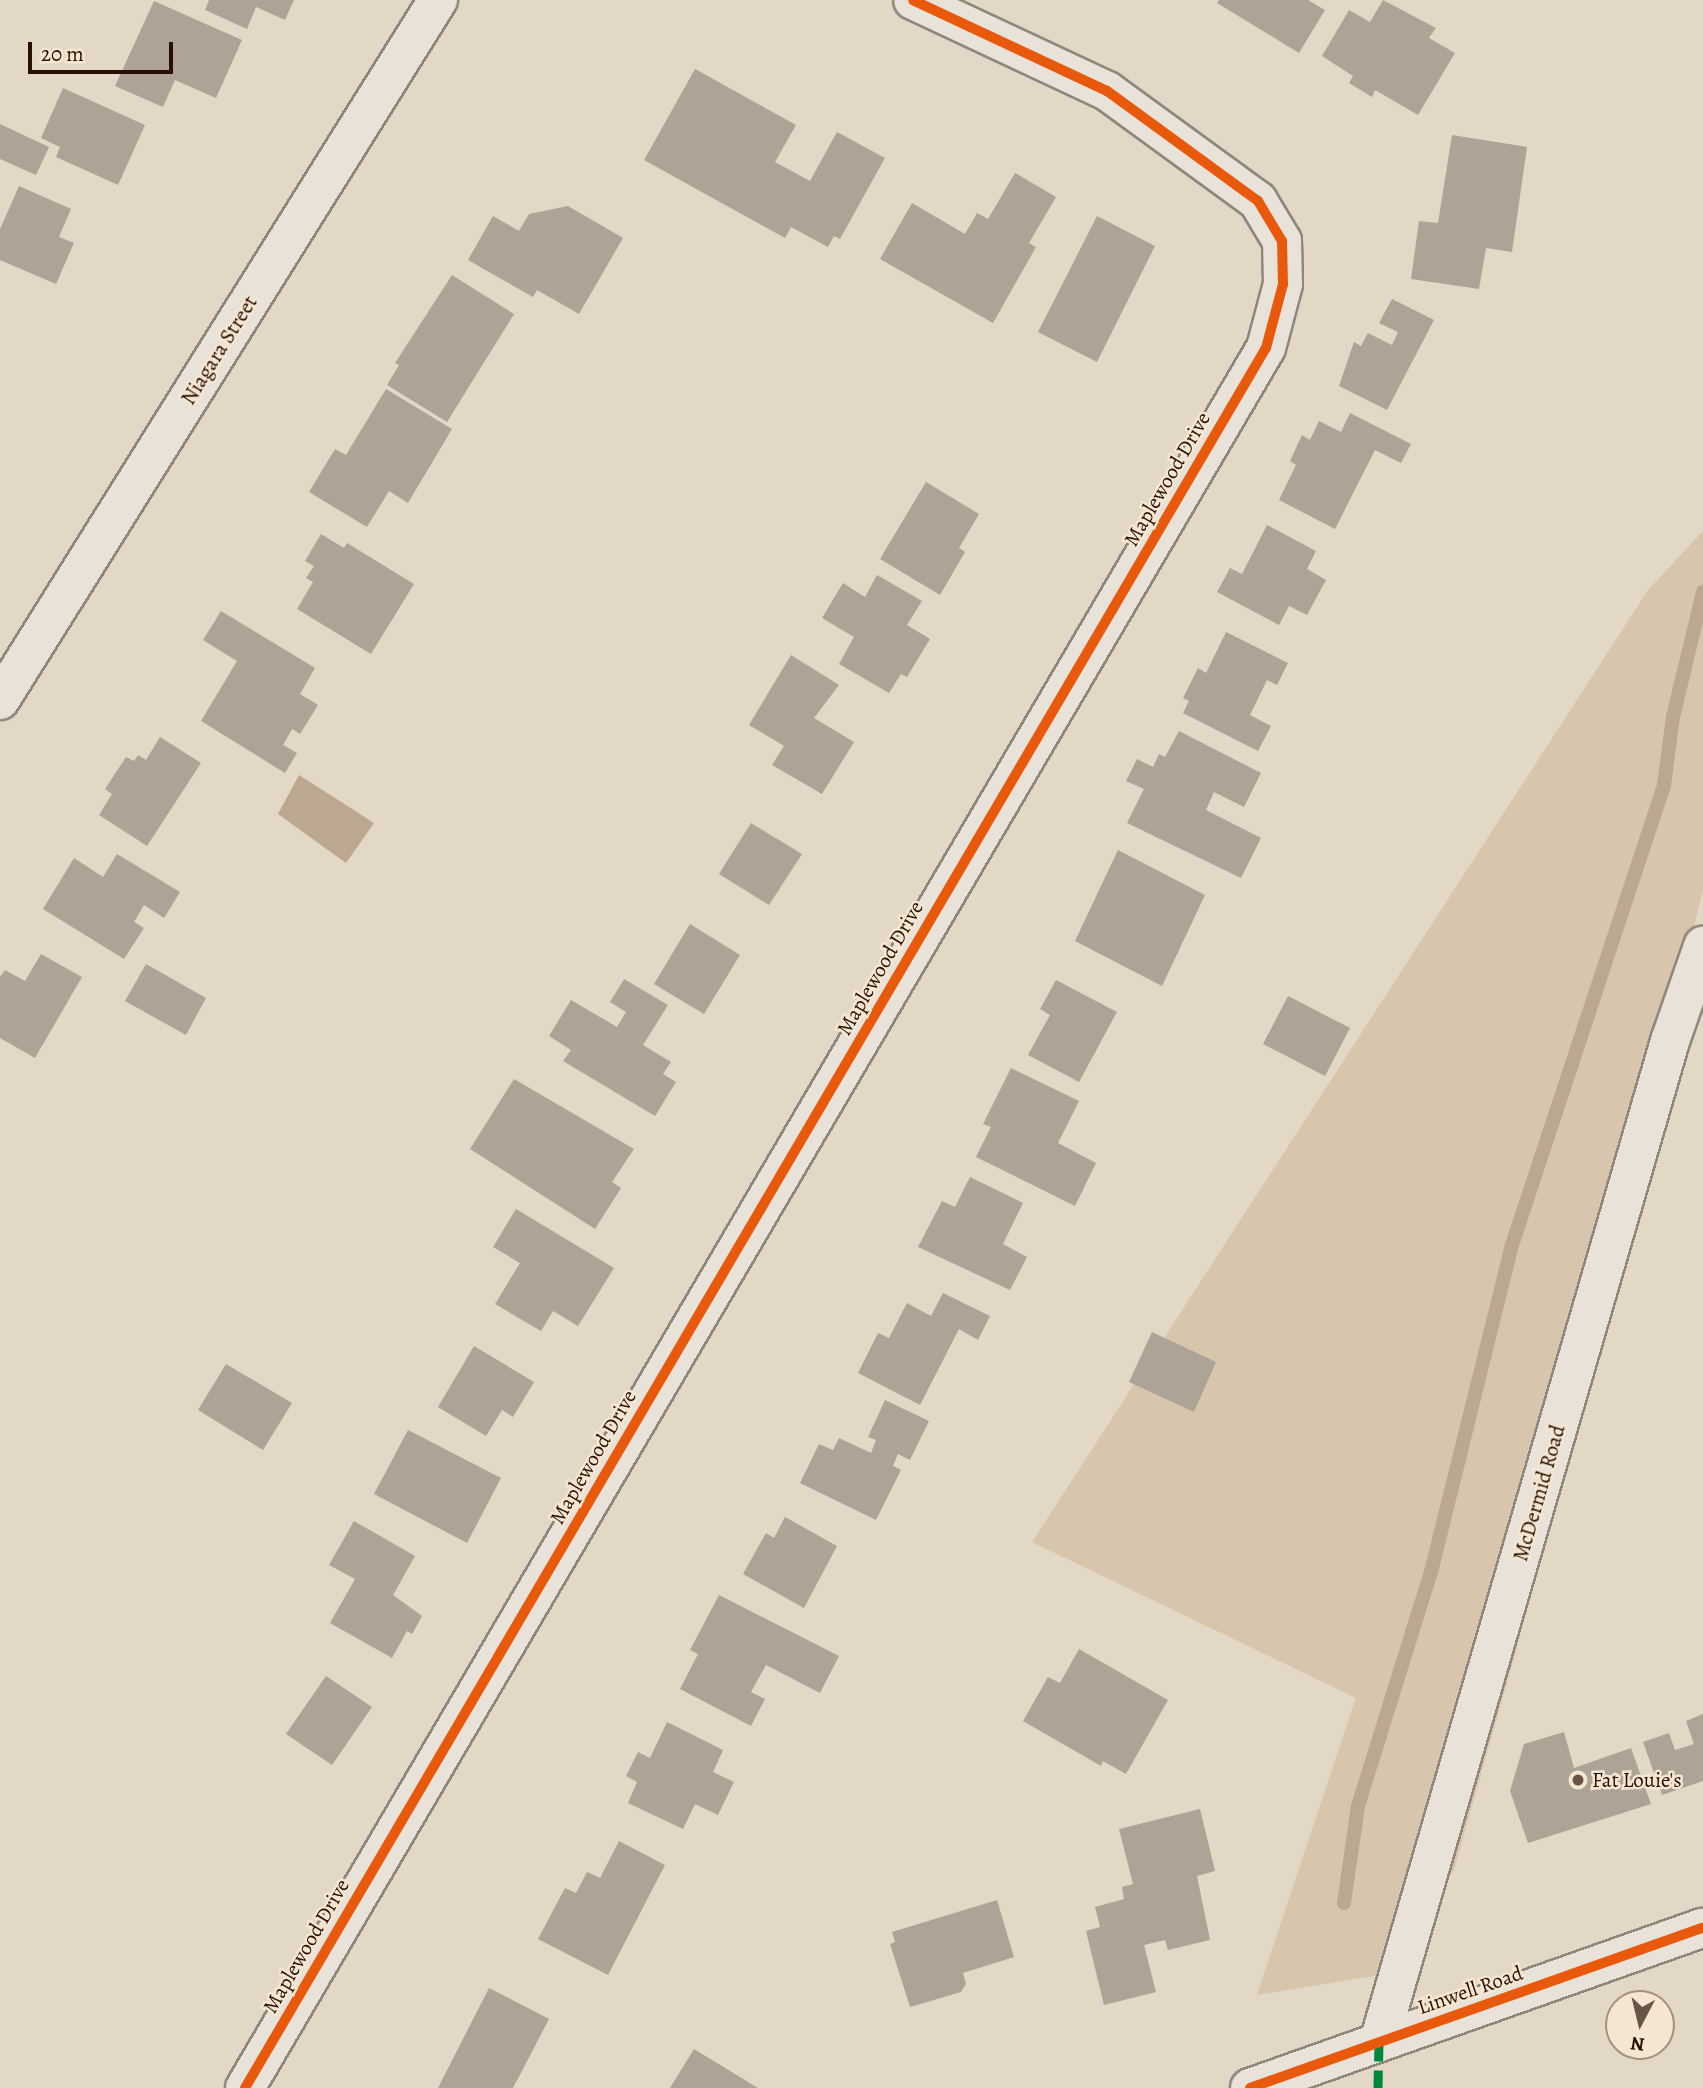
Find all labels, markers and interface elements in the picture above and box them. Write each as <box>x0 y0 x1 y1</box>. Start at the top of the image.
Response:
scale bar <box>32 28 177 72</box>
text: 20 m <box>41 40 84 68</box>
street label: Niagara Street <box>175 291 263 409</box>
street label: Maplewood Drive <box>1118 407 1216 551</box>
street label: Maplewood Drive <box>831 896 929 1040</box>
street label: Maplewood Drive <box>544 1385 642 1529</box>
street label: McDermid Road <box>1508 1422 1570 1564</box>
place label: Fat Louie's <box>1592 1767 1682 1793</box>
marker: Fat Louie's <box>1570 1772 1586 1788</box>
street label: Maplewood Drive <box>257 1874 355 2018</box>
street label: Linwell Road <box>1414 1960 1526 2020</box>
north arrow <box>1605 1990 1675 2060</box>
text: N <box>1629 2030 1646 2058</box>

